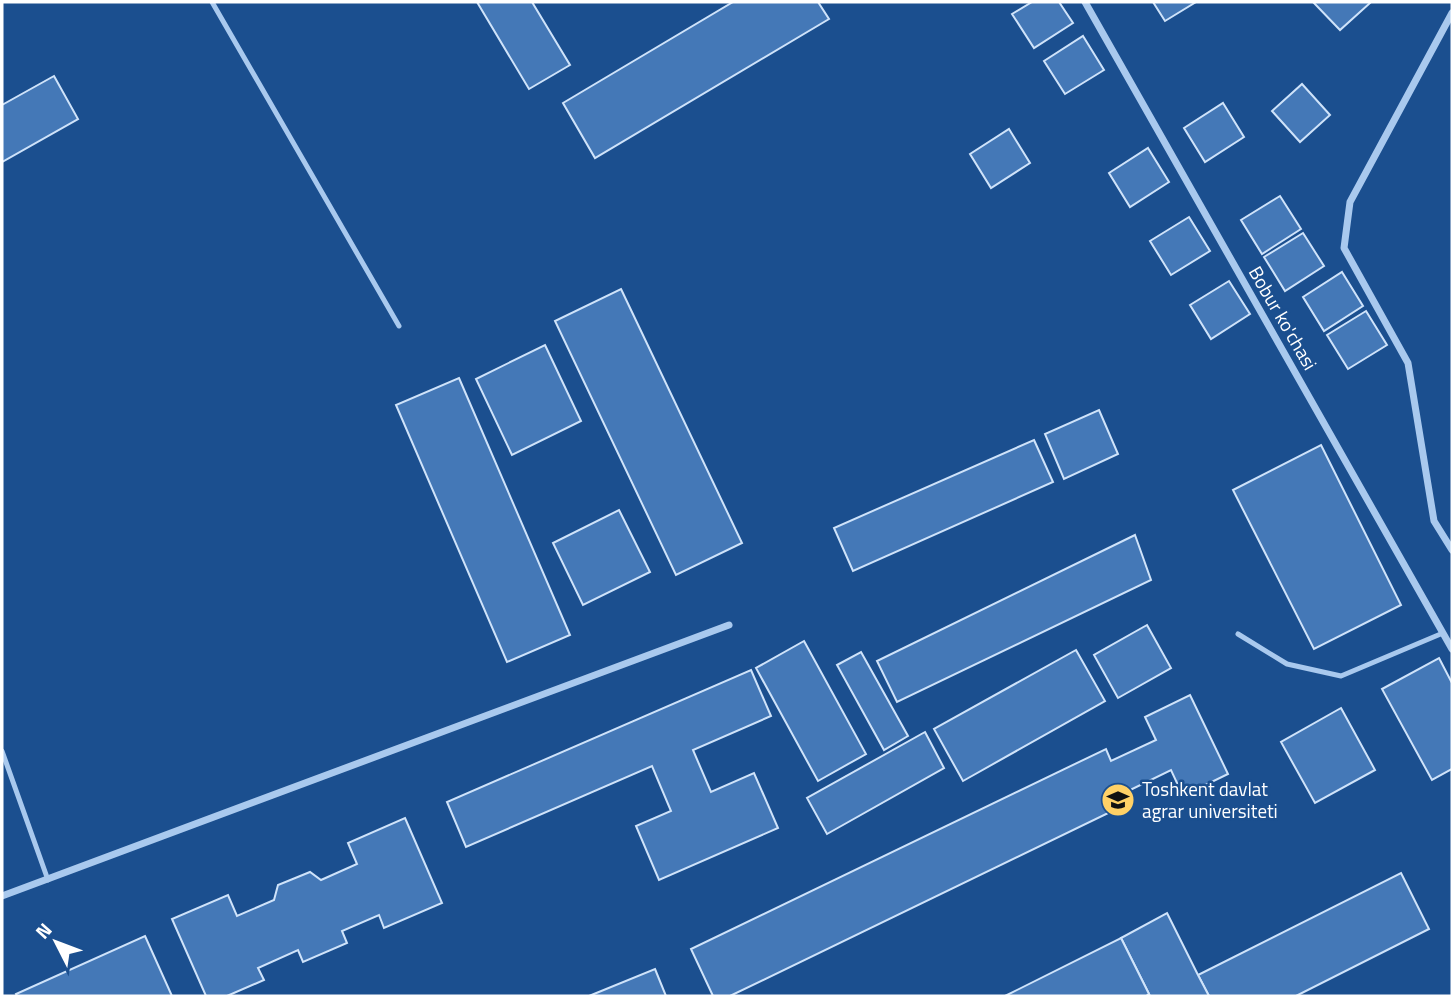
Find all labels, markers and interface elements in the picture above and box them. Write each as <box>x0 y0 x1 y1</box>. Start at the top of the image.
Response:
street label: Bobur ko'chasi <box>1242 260 1325 375</box>
place label: Toshkent davlat agrar universiteti <box>1142 774 1278 825</box>
school or university icon: Toshkent davlat agrar universiteti <box>1099 781 1137 819</box>
north arrow <box>21 907 91 977</box>
text: N <box>28 916 58 945</box>

